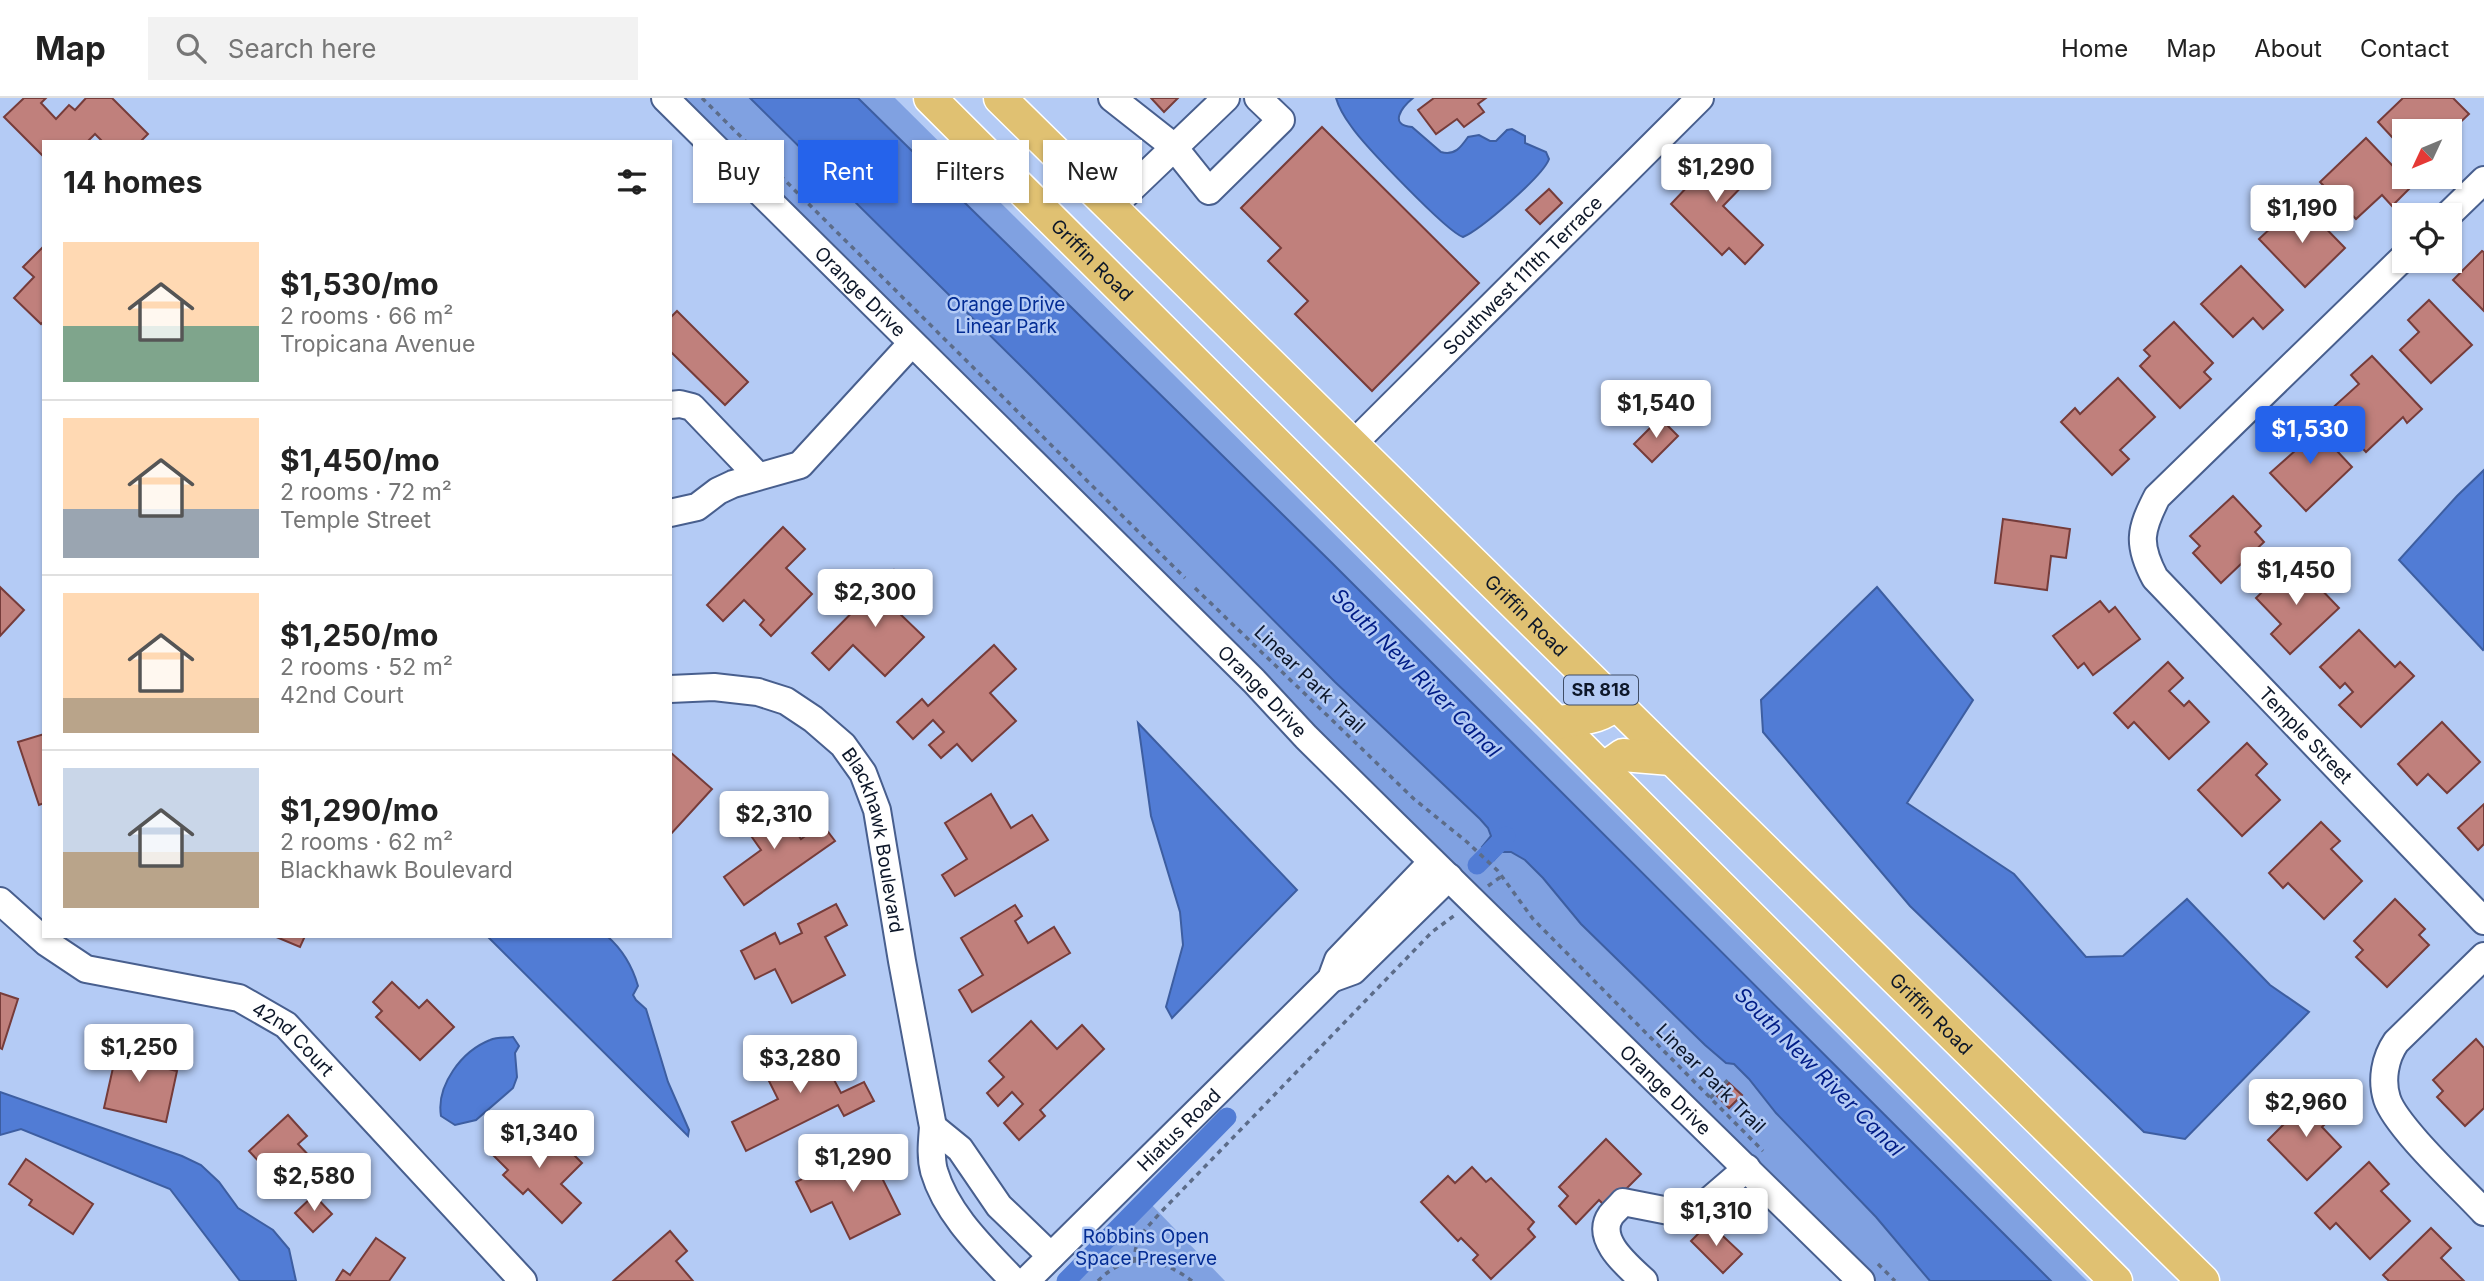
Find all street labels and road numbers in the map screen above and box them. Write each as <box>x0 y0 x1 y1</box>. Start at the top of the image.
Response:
street label: Southwest 111th Terrace <box>1438 191 1607 360</box>
street label: Griffin Road <box>1046 214 1138 306</box>
street label: Orange Drive <box>810 242 910 342</box>
street label: Griffin Road <box>1480 570 1572 661</box>
street label: Linear Park Trail <box>1249 621 1370 738</box>
street label: Orange Drive <box>1213 641 1312 742</box>
road number: SR 818 <box>1564 676 1638 704</box>
street label: Temple Street <box>2254 682 2357 788</box>
street label: Blackhawk Boulevard <box>837 743 908 935</box>
street label: Griffin Road <box>1885 968 1977 1060</box>
street label: 42nd Court <box>248 997 338 1081</box>
street label: Linear Park Trail <box>1651 1019 1770 1138</box>
street label: Orange Drive <box>1615 1040 1716 1140</box>
street label: Hiatus Road <box>1133 1084 1226 1176</box>

